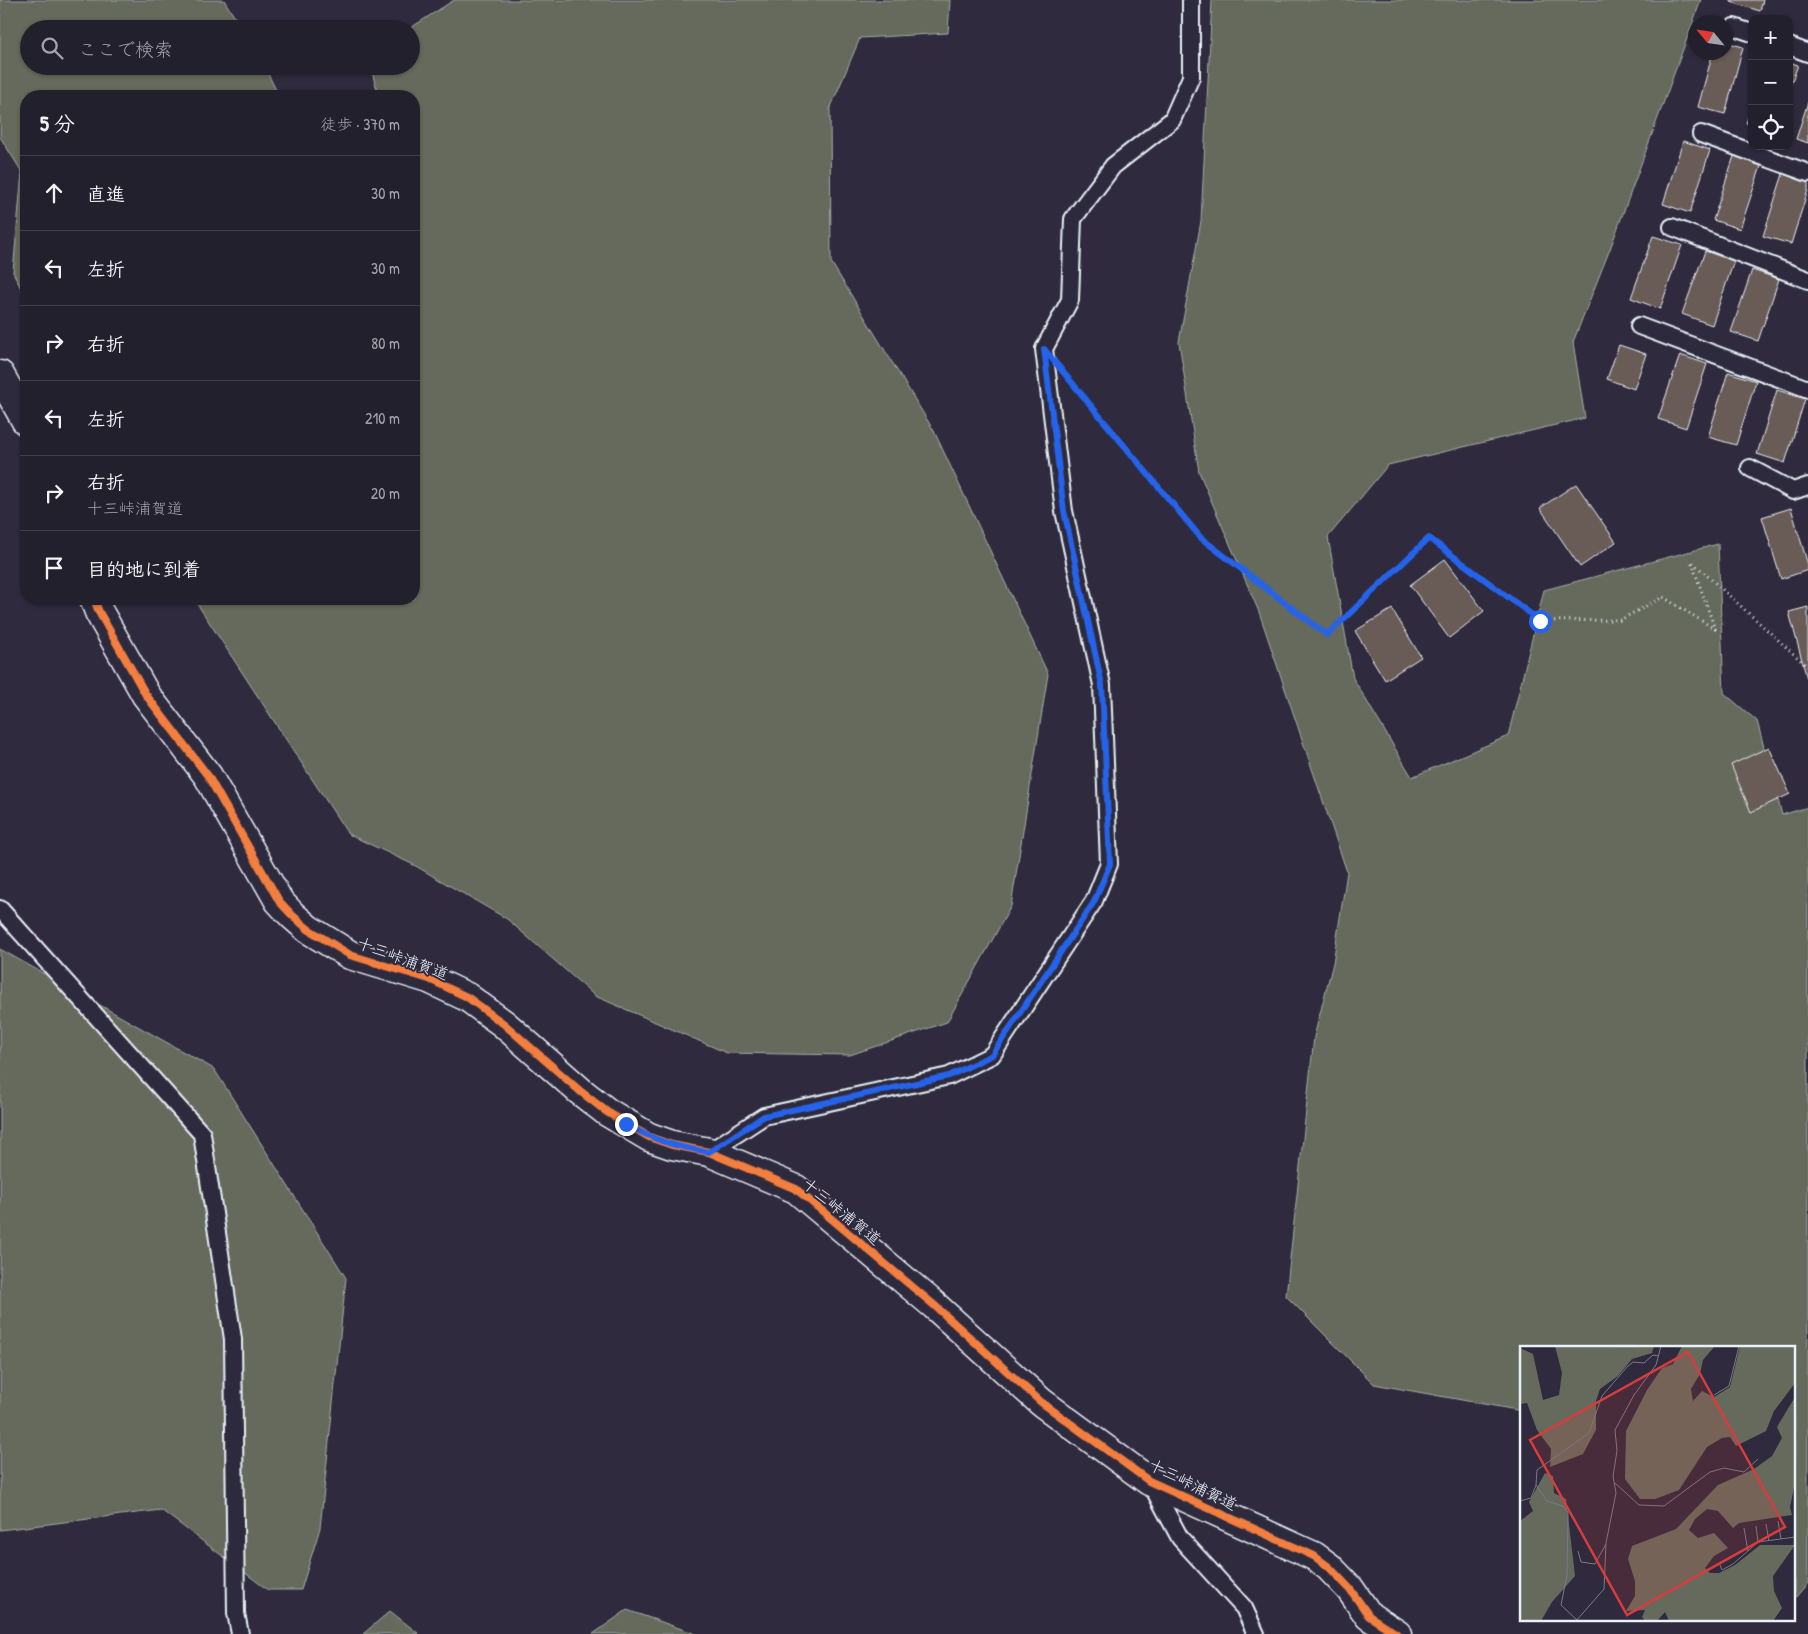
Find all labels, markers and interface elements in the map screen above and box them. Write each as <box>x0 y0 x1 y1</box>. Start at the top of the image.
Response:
north arrow <box>1688 15 1733 60</box>
map controls <box>1748 15 1793 150</box>
button: + <box>1748 15 1793 60</box>
search box <box>20 20 420 75</box>
icon: search <box>38 34 66 62</box>
text: ここで検索 <box>78 36 173 62</box>
button: − <box>1748 60 1793 105</box>
button: locate <box>1748 105 1793 150</box>
text: 5 分 <box>40 109 75 138</box>
text: 徒歩 · 370 m <box>321 113 400 135</box>
icon: ahead <box>40 179 68 207</box>
text: 直進 <box>87 181 125 207</box>
text: 30 m <box>371 182 400 204</box>
icon: left <box>40 254 68 282</box>
text: 左折 <box>87 256 125 282</box>
text: 30 m <box>371 257 400 279</box>
icon: right <box>40 329 68 357</box>
text: 右折 <box>87 331 125 357</box>
text: 80 m <box>371 332 400 354</box>
icon: left <box>40 404 68 432</box>
text: 左折 <box>87 406 125 432</box>
text: 210 m <box>365 407 400 429</box>
text: 右折 <box>87 469 125 495</box>
icon: right <box>40 479 68 507</box>
text: 20 m <box>371 482 400 504</box>
text: 十三峠浦賀道 <box>87 497 183 519</box>
icon: arrive <box>40 554 68 582</box>
text: 目的地に到着 <box>87 556 201 582</box>
route start <box>1529 610 1552 633</box>
street label: 十三峠浦賀道 <box>354 931 452 985</box>
route end <box>615 1113 638 1136</box>
street label: 十三峠浦賀道 <box>798 1172 886 1250</box>
inset map <box>1520 1346 1796 1622</box>
street label: 十三峠浦賀道 <box>1145 1453 1241 1515</box>

